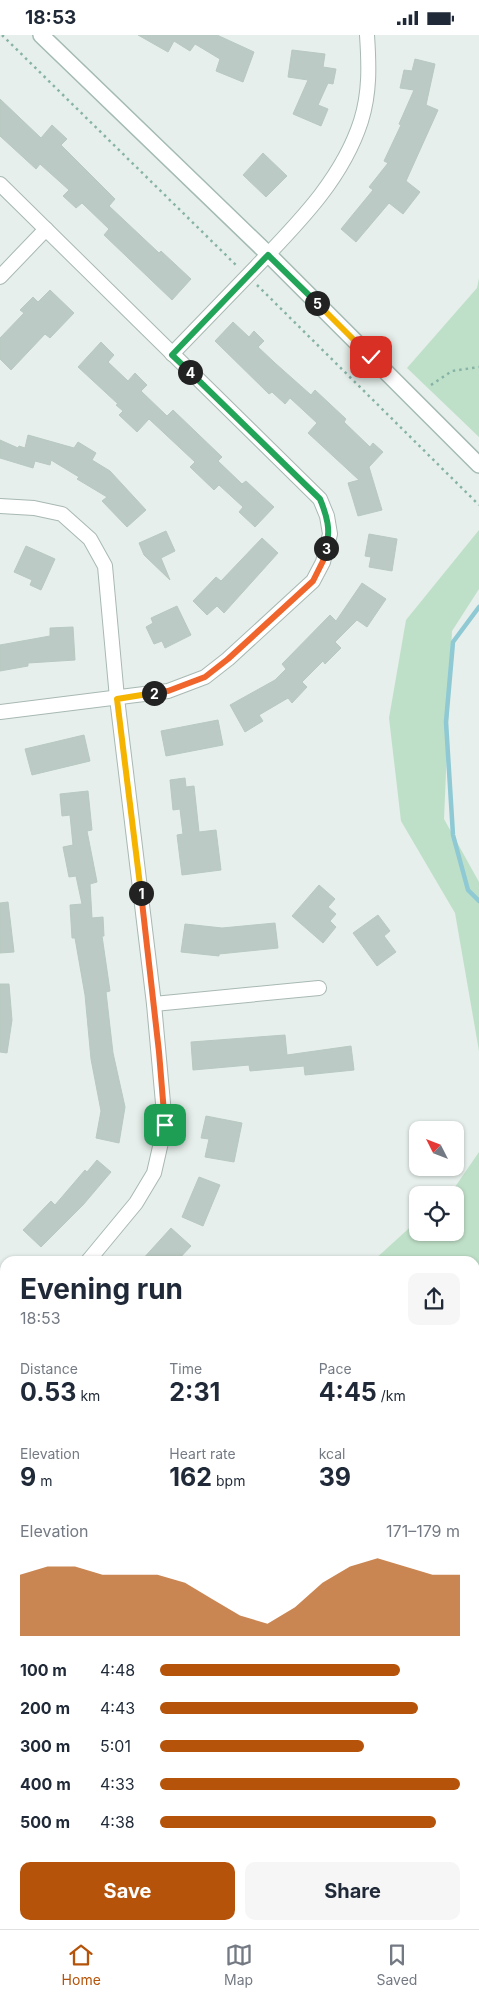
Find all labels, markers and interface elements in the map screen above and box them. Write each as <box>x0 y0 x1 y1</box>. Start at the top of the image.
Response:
text: 18:53 <box>25 6 76 29</box>
pin: 5 <box>304 291 330 315</box>
text: 5 <box>313 295 322 312</box>
pin <box>350 336 392 378</box>
icon: check <box>357 343 385 371</box>
pin: 4 <box>178 359 202 385</box>
text: 4 <box>186 364 195 381</box>
pin: 3 <box>314 535 338 561</box>
text: 3 <box>322 540 331 557</box>
pin: 2 <box>142 681 166 705</box>
text: 2 <box>150 685 159 702</box>
pin: 1 <box>128 881 154 905</box>
text: 1 <box>138 885 145 902</box>
pin <box>144 1104 186 1146</box>
icon: arrive <box>151 1111 179 1139</box>
north arrow <box>409 1121 464 1176</box>
map controls <box>409 1121 464 1241</box>
button: locate <box>409 1186 464 1241</box>
text: Evening run <box>20 1272 183 1306</box>
button: share <box>408 1273 460 1325</box>
text: 18:53 <box>20 1308 61 1328</box>
text: Distance <box>20 1360 78 1377</box>
text: Time <box>169 1360 202 1377</box>
text: Pace <box>319 1360 352 1377</box>
text: 0.53 <box>20 1377 76 1407</box>
text: 2:31 <box>169 1377 220 1407</box>
text: 4:45 <box>319 1377 377 1407</box>
text: km <box>76 1387 100 1404</box>
text: /km <box>377 1387 406 1404</box>
text: Elevation <box>20 1445 80 1462</box>
text: Heart rate <box>169 1445 236 1462</box>
text: kcal <box>319 1445 345 1462</box>
text: 9 <box>20 1462 36 1492</box>
text: 162 <box>169 1462 212 1492</box>
text: 39 <box>319 1462 351 1492</box>
text: m <box>36 1472 52 1489</box>
text: bpm <box>212 1472 245 1489</box>
text: Elevation <box>20 1521 89 1541</box>
text: 171–179 m <box>386 1521 460 1541</box>
text: 100 m <box>20 1660 67 1680</box>
text: 4:48 <box>100 1660 135 1680</box>
text: 200 m <box>20 1698 70 1718</box>
text: 4:43 <box>100 1698 135 1718</box>
text: 300 m <box>20 1736 70 1756</box>
text: 5:01 <box>100 1736 131 1756</box>
text: 400 m <box>20 1774 71 1794</box>
text: 4:33 <box>100 1774 135 1794</box>
text: 500 m <box>20 1812 70 1832</box>
text: 4:38 <box>100 1812 135 1832</box>
button: Save <box>20 1862 235 1920</box>
button: Share <box>245 1862 460 1920</box>
tab: Home <box>62 1941 101 1988</box>
tab: Map <box>224 1941 253 1988</box>
tab: Saved <box>376 1941 417 1988</box>

